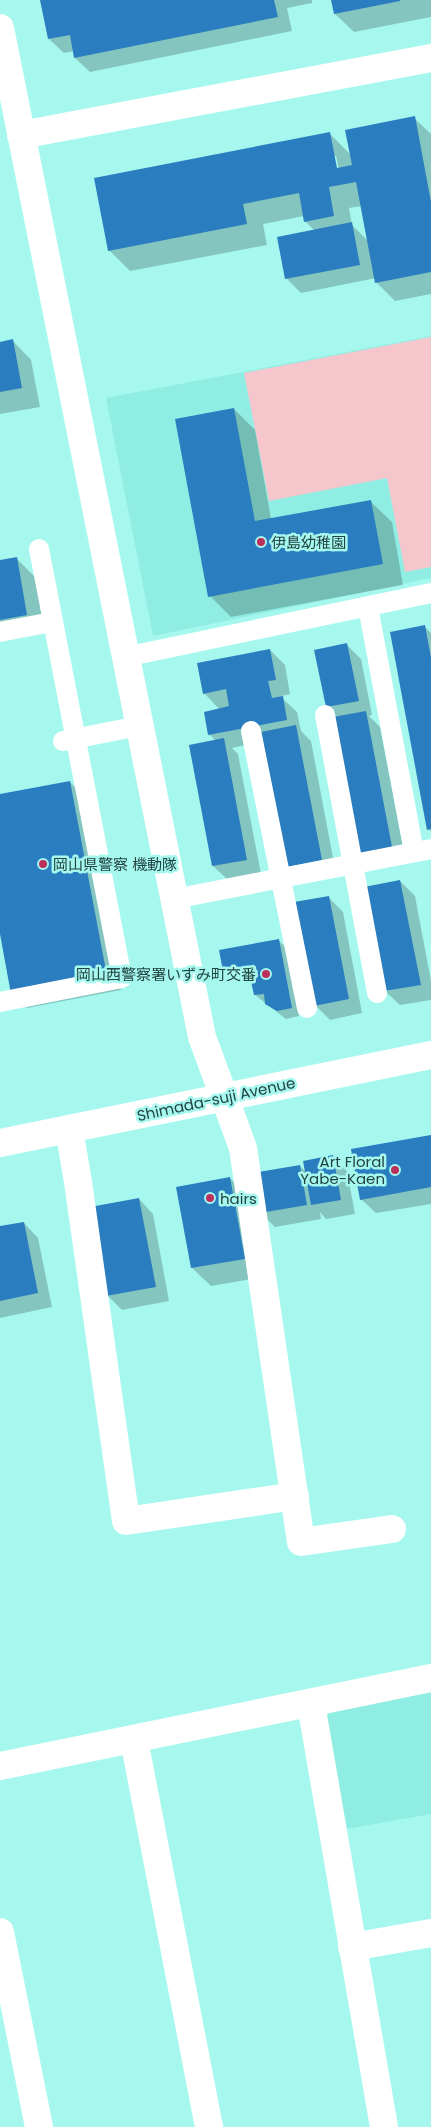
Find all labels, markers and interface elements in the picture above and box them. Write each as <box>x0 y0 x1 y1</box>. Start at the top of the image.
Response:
place label: 伊島幼稚園 <box>271 532 346 553</box>
marker: 伊島幼稚園 <box>255 536 267 548</box>
place label: 岡山県警察 機動隊 <box>53 854 177 875</box>
marker: 岡山県警察 機動隊 <box>37 858 49 870</box>
place label: 岡山西警察署いずみ町交番 <box>76 964 256 985</box>
marker: 岡山西警察署いずみ町交番 <box>260 968 272 980</box>
street label: Shimada-suji Avenue <box>135 1072 297 1126</box>
place label: Art Floral Yabe-Kaen <box>300 1151 385 1189</box>
marker: Art Floral Yabe-Kaen <box>389 1164 401 1176</box>
place label: hairs <box>220 1188 257 1209</box>
marker: hairs <box>204 1192 216 1204</box>

